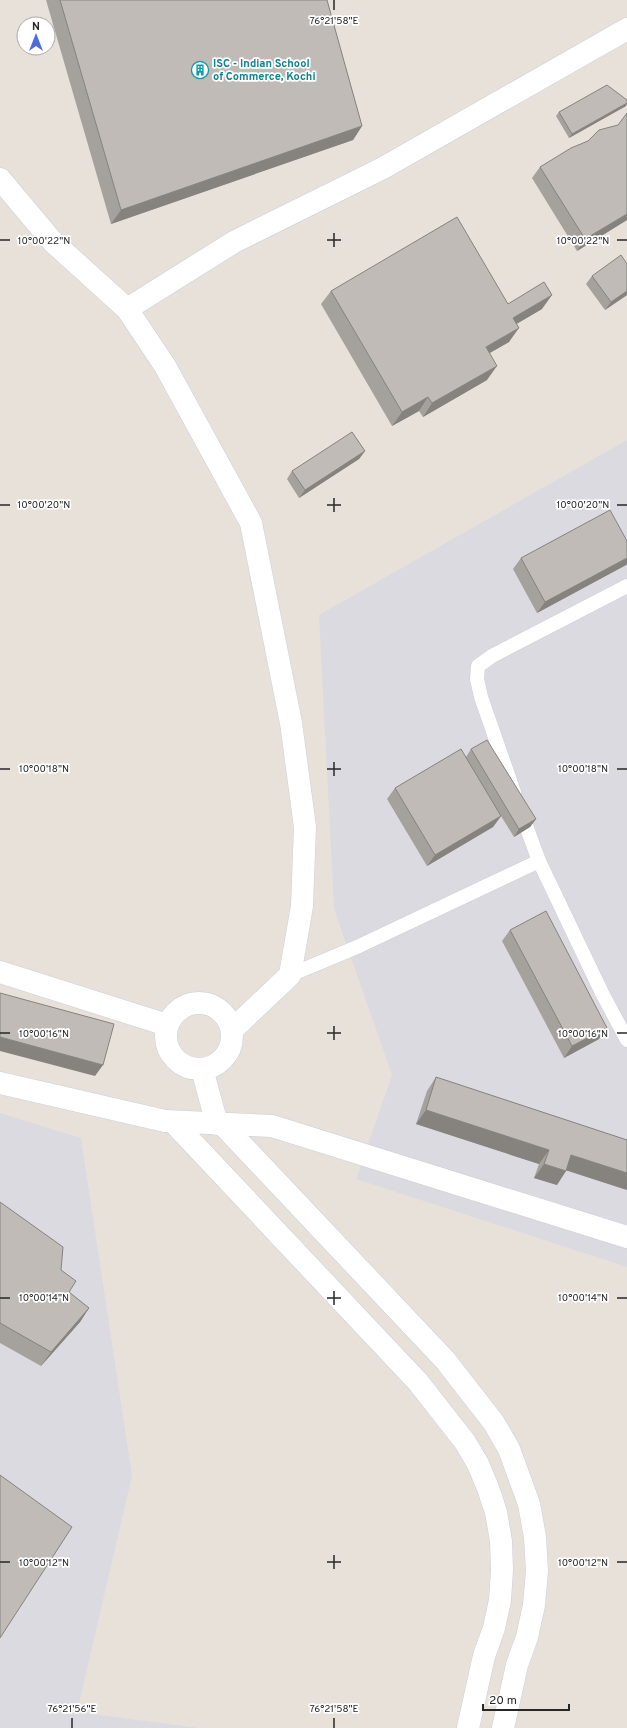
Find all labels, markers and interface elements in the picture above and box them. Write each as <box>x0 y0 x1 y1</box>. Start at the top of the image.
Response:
text: 76°21'58"E <box>309 15 359 28</box>
north arrow <box>16 16 56 56</box>
text: N <box>32 20 40 34</box>
place label: ISC - Indian School of Commerce, Kochi <box>213 57 316 84</box>
building icon: ISC - Indian School of Commerce, Kochi <box>190 60 210 80</box>
text: 10°00'22"N <box>18 235 70 248</box>
text: 10°00'22"N <box>557 235 609 248</box>
text: 10°00'20"N <box>18 499 70 512</box>
text: 10°00'20"N <box>557 499 609 512</box>
text: 10°00'18"N <box>19 763 69 776</box>
text: 10°00'18"N <box>558 763 608 776</box>
text: 10°00'16"N <box>19 1028 69 1041</box>
text: 10°00'16"N <box>558 1028 608 1041</box>
text: 10°00'14"N <box>19 1292 69 1305</box>
text: 10°00'14"N <box>558 1292 608 1305</box>
text: 10°00'12"N <box>19 1557 69 1570</box>
text: 10°00'12"N <box>558 1557 608 1570</box>
scale bar <box>483 1686 569 1712</box>
text: 20 m <box>489 1693 517 1709</box>
text: 76°21'56"E <box>48 1703 96 1716</box>
text: 76°21'58"E <box>309 1703 359 1716</box>

